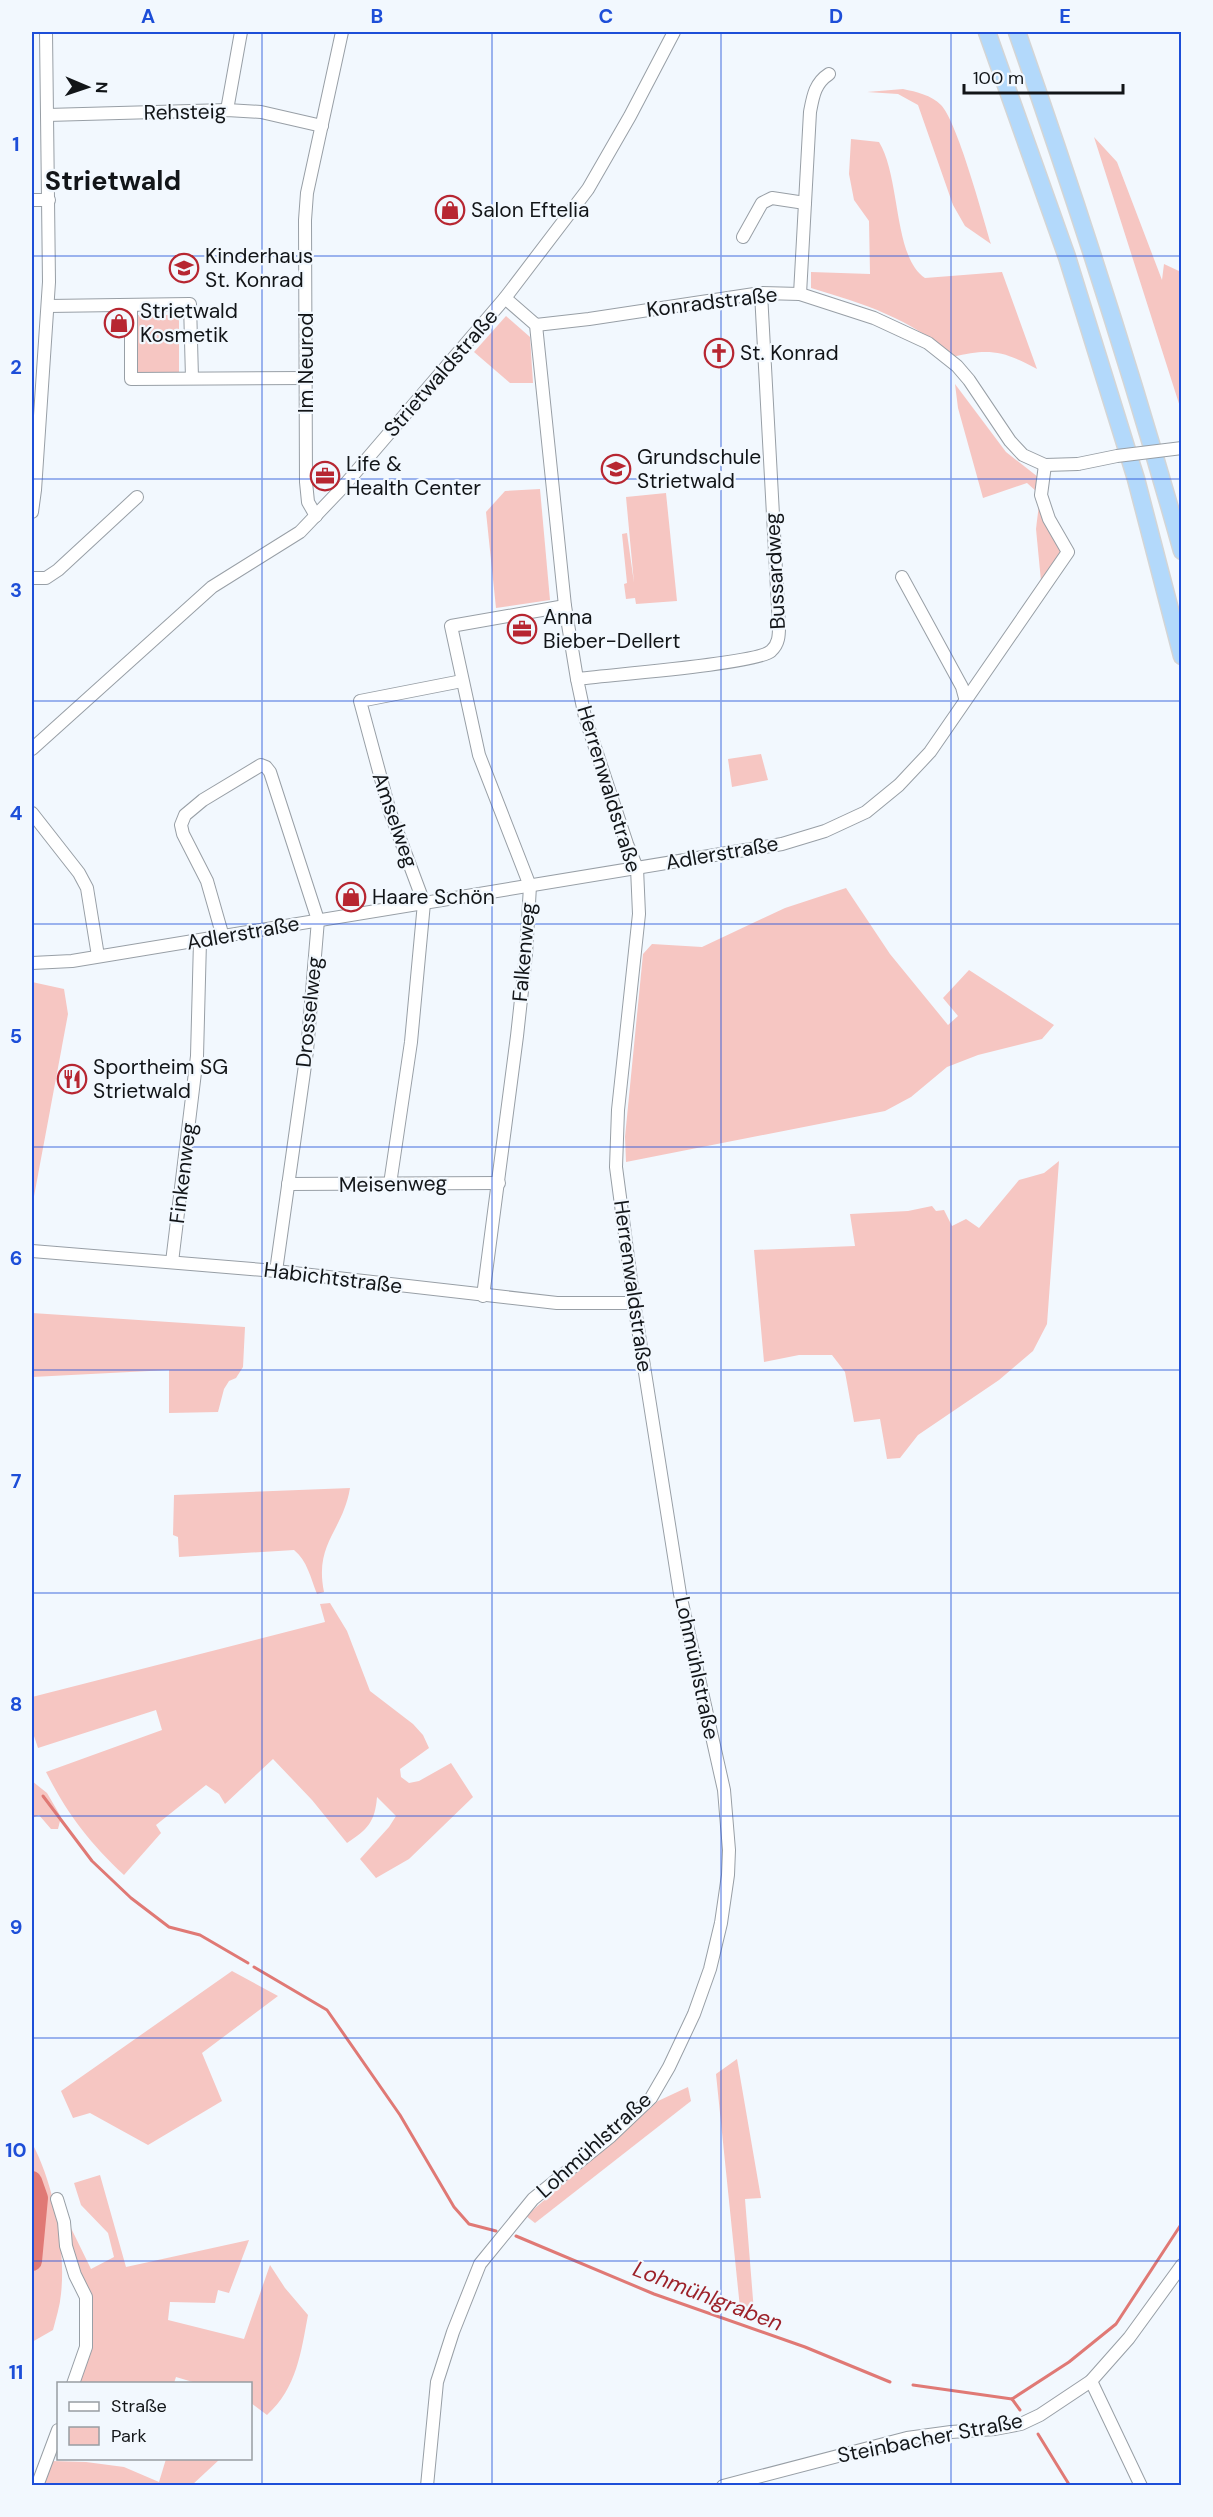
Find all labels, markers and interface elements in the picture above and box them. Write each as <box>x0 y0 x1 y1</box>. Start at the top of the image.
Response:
text: A <box>141 3 155 29</box>
text: B <box>371 3 383 29</box>
text: C <box>599 3 613 29</box>
text: D <box>829 3 843 29</box>
text: E <box>1059 3 1071 29</box>
north arrow <box>57 57 117 117</box>
scale bar <box>964 57 1123 95</box>
text: 100 m <box>973 66 1024 90</box>
text: N <box>91 81 112 94</box>
street label: Rehsteig <box>143 97 227 127</box>
text: 1 <box>12 131 20 157</box>
district label: Strietwald <box>45 163 181 198</box>
shop icon: Salon Eftelia <box>434 194 466 226</box>
place label: Salon Eftelia <box>471 196 589 224</box>
place label: Kinderhaus St. Konrad <box>205 242 313 294</box>
school or university icon: Kinderhaus St. Konrad <box>168 252 200 284</box>
street label: Konradstraße <box>645 280 779 324</box>
place label: Strietwald Kosmetik <box>140 297 238 349</box>
street label: Strietwaldstraße <box>378 303 504 443</box>
shop icon: Strietwald Kosmetik <box>103 307 135 339</box>
street label: Im Neurod <box>292 313 320 413</box>
church icon: St. Konrad <box>703 337 735 369</box>
place label: St. Konrad <box>740 339 839 367</box>
text: 2 <box>10 354 22 380</box>
place label: Grundschule Strietwald <box>637 443 761 495</box>
place label: Life & Health Center <box>346 450 481 502</box>
school or university icon: Grundschule Strietwald <box>600 453 632 485</box>
office icon: Life & Health Center <box>309 460 341 492</box>
street label: Bussardweg <box>758 512 792 630</box>
text: 3 <box>10 577 22 603</box>
place label: Anna Bieber-Dellert <box>543 603 681 655</box>
office icon: Anna Bieber-Dellert <box>506 613 538 645</box>
street label: Herrenwaldstraße <box>570 702 648 876</box>
street label: Amselweg <box>366 769 424 872</box>
text: 4 <box>10 800 23 826</box>
street label: Adlerstraße <box>663 829 781 877</box>
shop icon: Haare Schön <box>335 881 367 913</box>
place label: Haare Schön <box>372 883 495 911</box>
street label: Falkenweg <box>506 901 542 1003</box>
street label: Adlerstraße <box>184 909 302 957</box>
street label: Drosselweg <box>289 955 329 1069</box>
text: 5 <box>10 1023 22 1049</box>
place label: Sportheim SG Strietwald <box>93 1053 228 1105</box>
restaurant icon: Sportheim SG Strietwald <box>56 1063 88 1095</box>
street label: Finkenweg <box>163 1121 203 1225</box>
street label: Meisenweg <box>339 1169 448 1199</box>
street label: Herrenwaldstraße <box>607 1198 659 1374</box>
text: 6 <box>10 1245 22 1271</box>
street label: Habichtstraße <box>262 1256 404 1300</box>
text: 7 <box>11 1468 22 1494</box>
street label: Lohmühlstraße <box>668 1594 726 1742</box>
text: 8 <box>10 1691 22 1717</box>
text: 9 <box>10 1914 22 1940</box>
street label: Lohmühlstraße <box>530 2086 658 2204</box>
text: 10 <box>5 2137 27 2163</box>
water label: Lohmühlgraben <box>629 2254 787 2338</box>
text: 11 <box>9 2359 23 2385</box>
legend <box>57 2382 252 2460</box>
text: Straße <box>111 2394 167 2418</box>
street label: Steinbacher Straße <box>835 2406 1025 2470</box>
text: Park <box>111 2424 147 2448</box>

